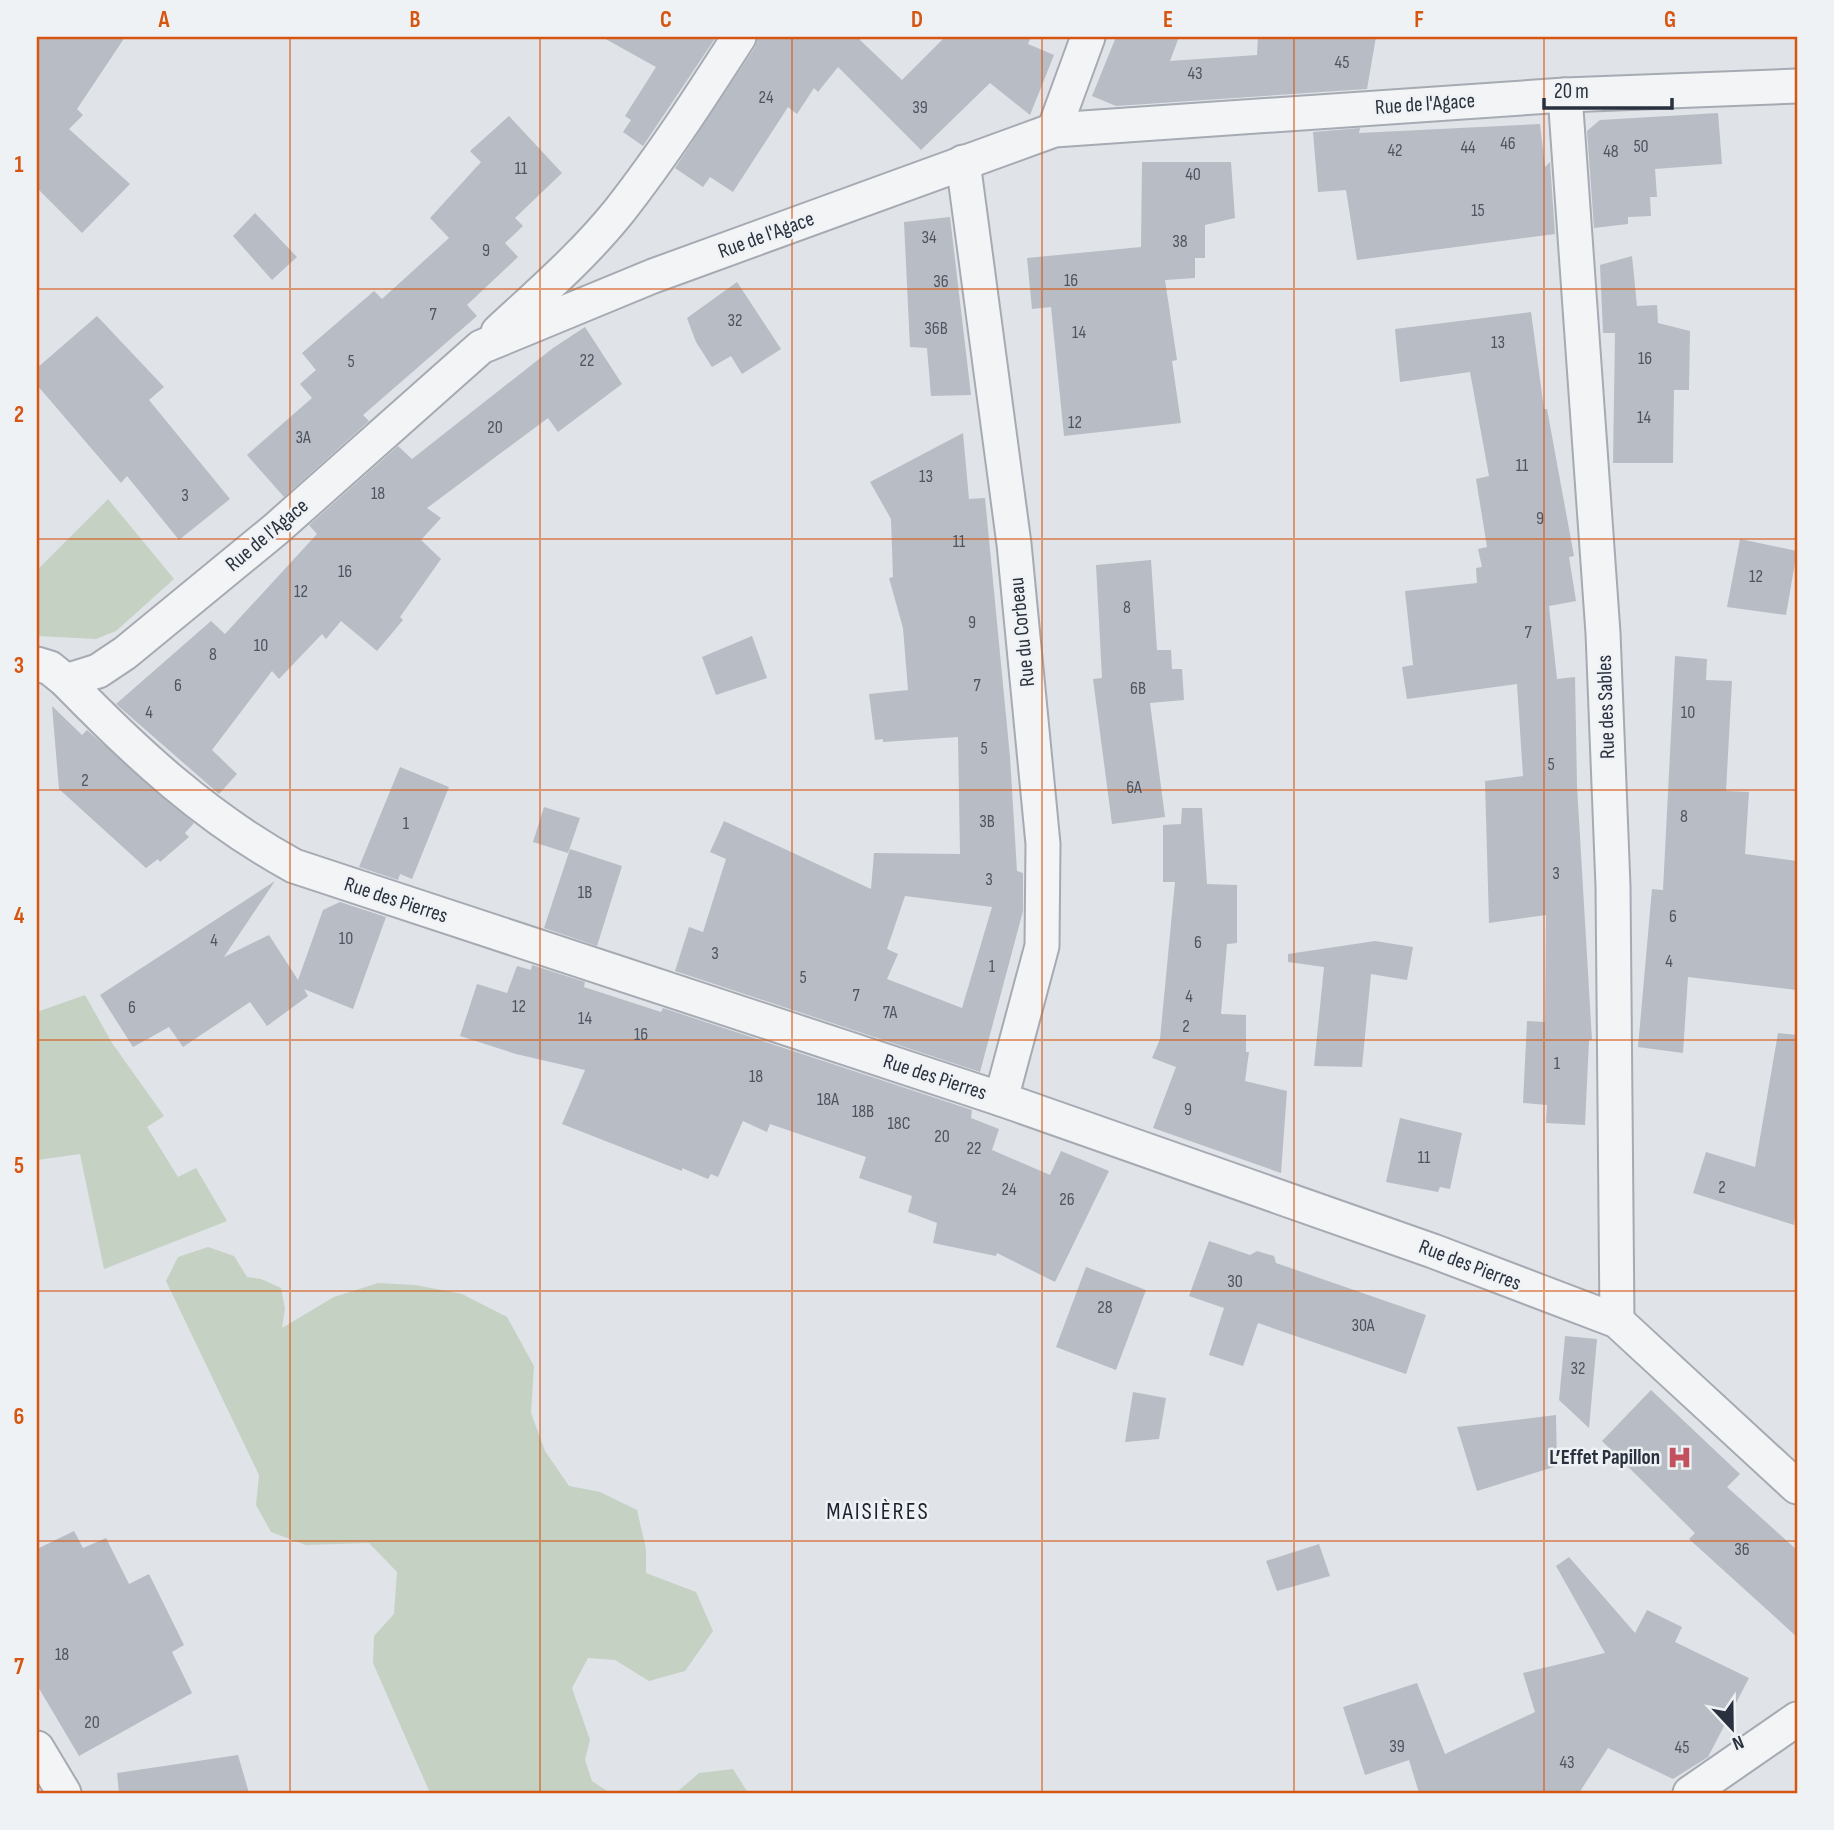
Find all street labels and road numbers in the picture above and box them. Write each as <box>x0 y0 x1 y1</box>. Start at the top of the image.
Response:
street label: Rue de l'Agace <box>1374 88 1476 120</box>
street label: Rue de l'Agace <box>715 206 817 264</box>
street label: Rue de l'Agace <box>221 493 313 577</box>
street label: Rue du Corbeau <box>1004 576 1040 688</box>
street label: Rue des Sables <box>1592 655 1620 759</box>
street label: Rue des Pierres <box>341 872 451 928</box>
street label: Rue des Pierres <box>880 1049 990 1105</box>
street label: Rue des Pierres <box>1415 1234 1525 1296</box>

